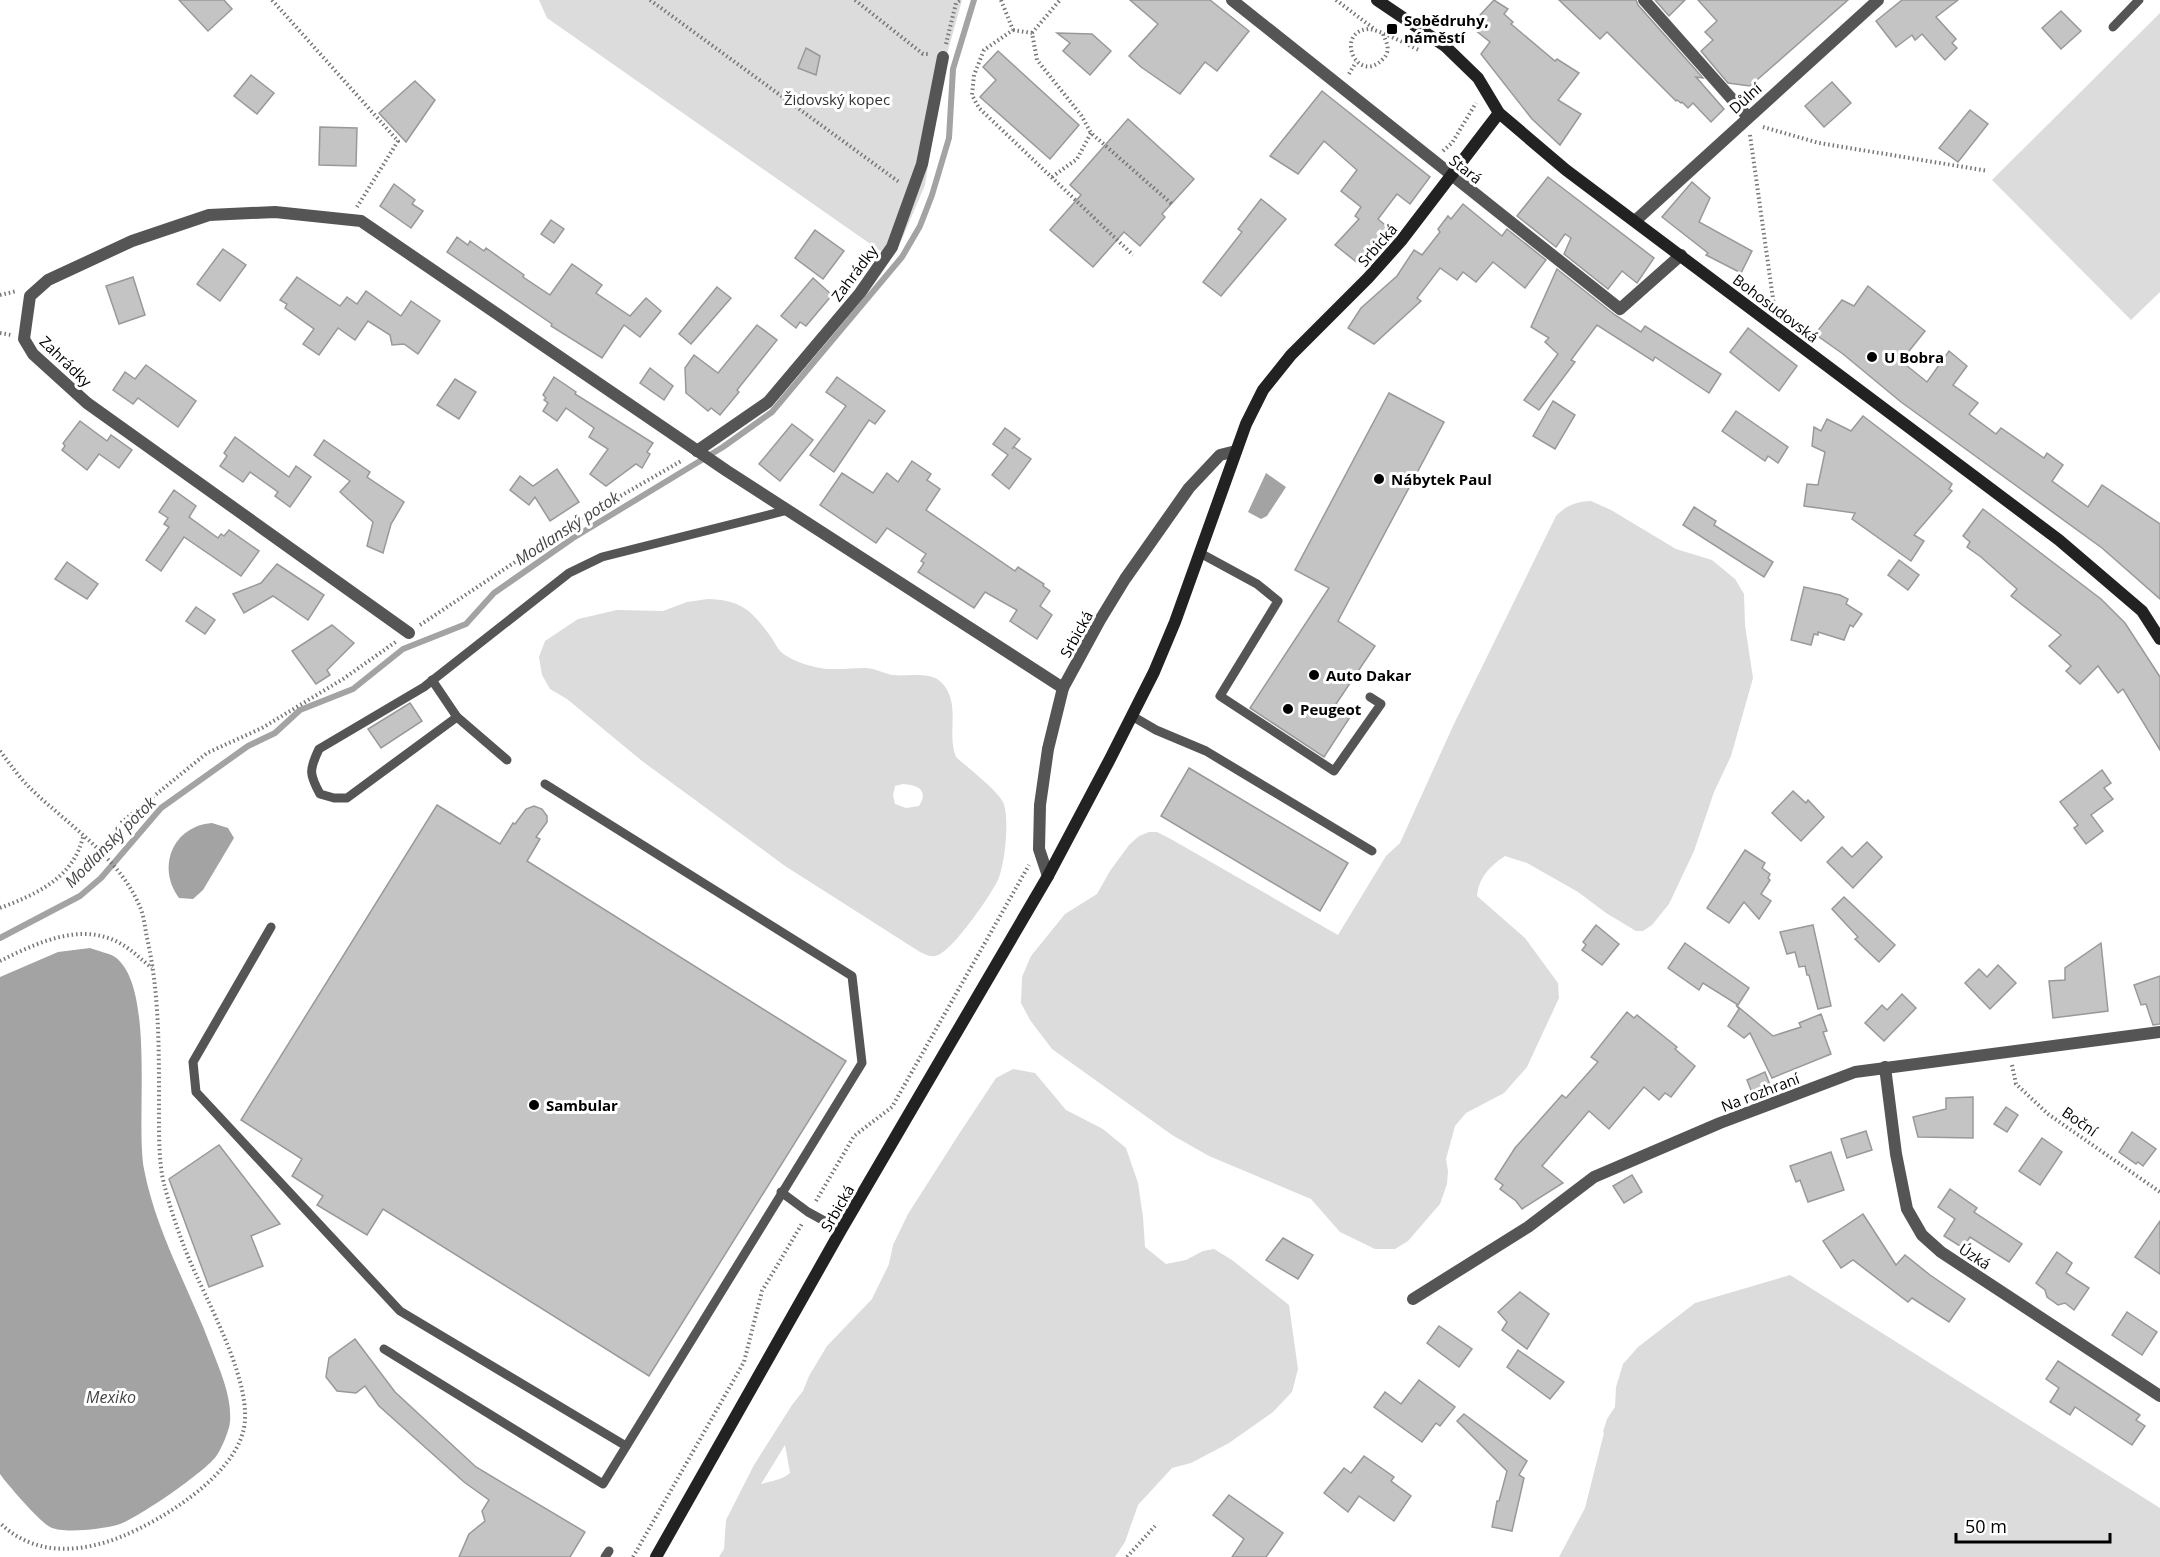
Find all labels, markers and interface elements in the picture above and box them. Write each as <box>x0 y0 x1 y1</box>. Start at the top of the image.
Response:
place label: Sobědruhy, náměstí <box>1404 10 1489 47</box>
marker: Sobědruhy, náměstí <box>1385 22 1399 36</box>
street label: Důlní <box>1725 77 1766 118</box>
park label: Židovský kopec <box>784 89 890 109</box>
street label: Stará <box>1446 150 1486 188</box>
street label: Srbická <box>1353 219 1401 271</box>
street label: Zahrádky <box>826 241 882 305</box>
street label: Bohosudovská <box>1729 269 1823 347</box>
street label: Zahrádky <box>36 331 97 391</box>
place label: U Bobra <box>1884 347 1944 367</box>
marker: U Bobra <box>1865 350 1879 364</box>
place label: Nábytek Paul <box>1391 469 1492 489</box>
marker: Nábytek Paul <box>1372 472 1386 486</box>
water label: Modlanský potok <box>510 485 625 570</box>
street label: Srbická <box>1055 607 1097 661</box>
place label: Auto Dakar <box>1326 665 1411 685</box>
marker: Auto Dakar <box>1307 668 1321 682</box>
place label: Peugeot <box>1300 699 1362 719</box>
marker: Peugeot <box>1281 702 1295 716</box>
water label: Modlanský potok <box>60 791 161 892</box>
street label: Na rozhraní <box>1718 1067 1803 1116</box>
place label: Sambular <box>546 1095 618 1115</box>
marker: Sambular <box>527 1098 541 1112</box>
street label: Boční <box>2058 1102 2103 1141</box>
street label: Srbická <box>816 1181 858 1235</box>
street label: Úzká <box>1955 1238 1995 1274</box>
water label: Mexiko <box>86 1386 136 1408</box>
scale bar <box>1956 1506 2110 1544</box>
text: 50 m <box>1965 1514 2007 1538</box>

